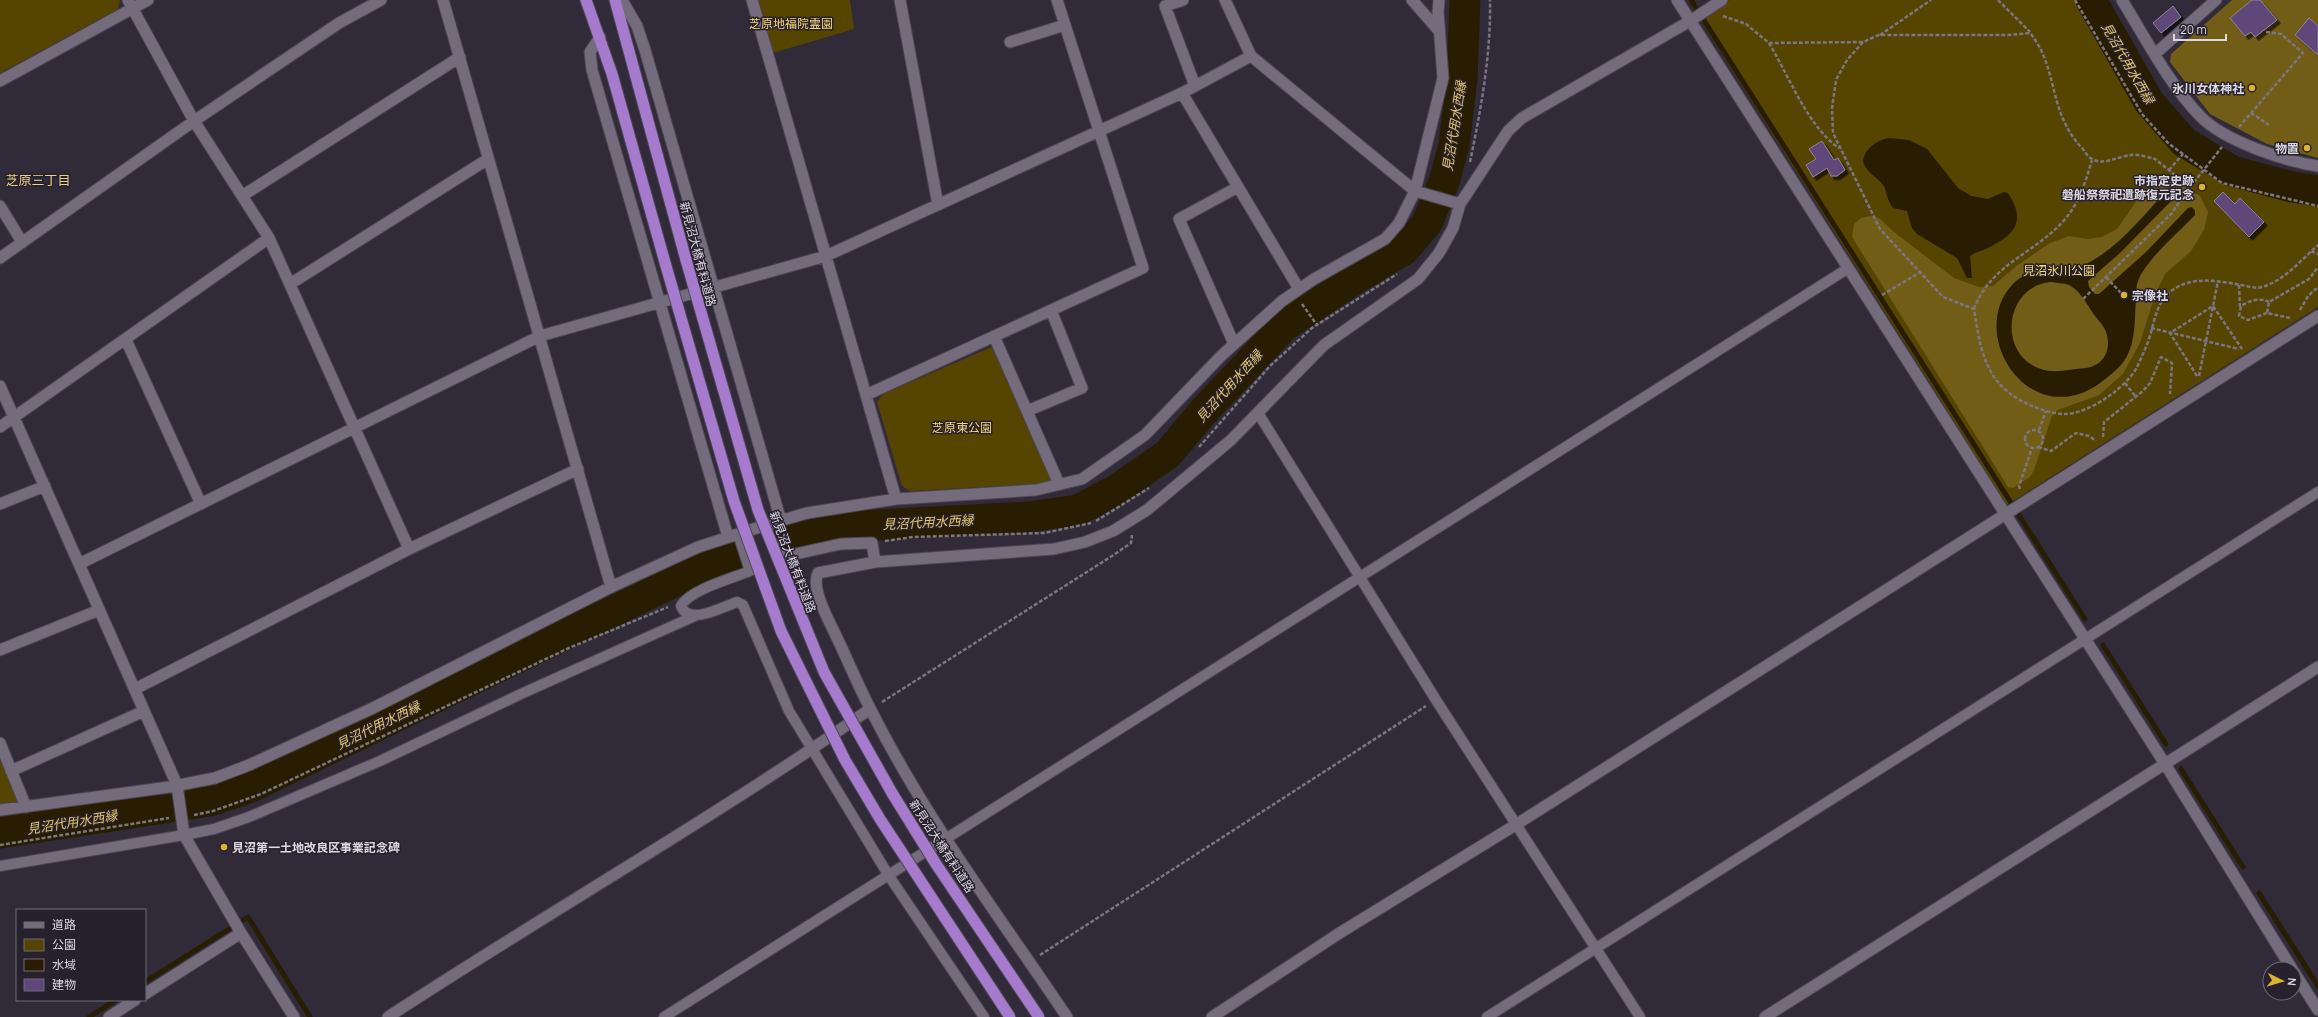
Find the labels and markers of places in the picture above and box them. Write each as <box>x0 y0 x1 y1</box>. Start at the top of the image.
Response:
place label: 氷川女体神社 <box>2172 80 2244 97</box>
marker: 氷川女体神社 <box>2247 83 2257 93</box>
place label: 物置 <box>2275 140 2299 157</box>
marker: 物置 <box>2302 143 2312 153</box>
place label: 市指定史跡 磐船祭祭祀遺跡復元記念 <box>2062 172 2194 203</box>
marker: 市指定史跡 磐船祭祭祀遺跡復元記念 <box>2197 182 2207 192</box>
place label: 宗像社 <box>2132 287 2168 304</box>
marker: 宗像社 <box>2119 290 2129 300</box>
place label: 見沼第一土地改良区事業記念碑 <box>232 839 400 856</box>
marker: 見沼第一土地改良区事業記念碑 <box>219 842 229 852</box>

